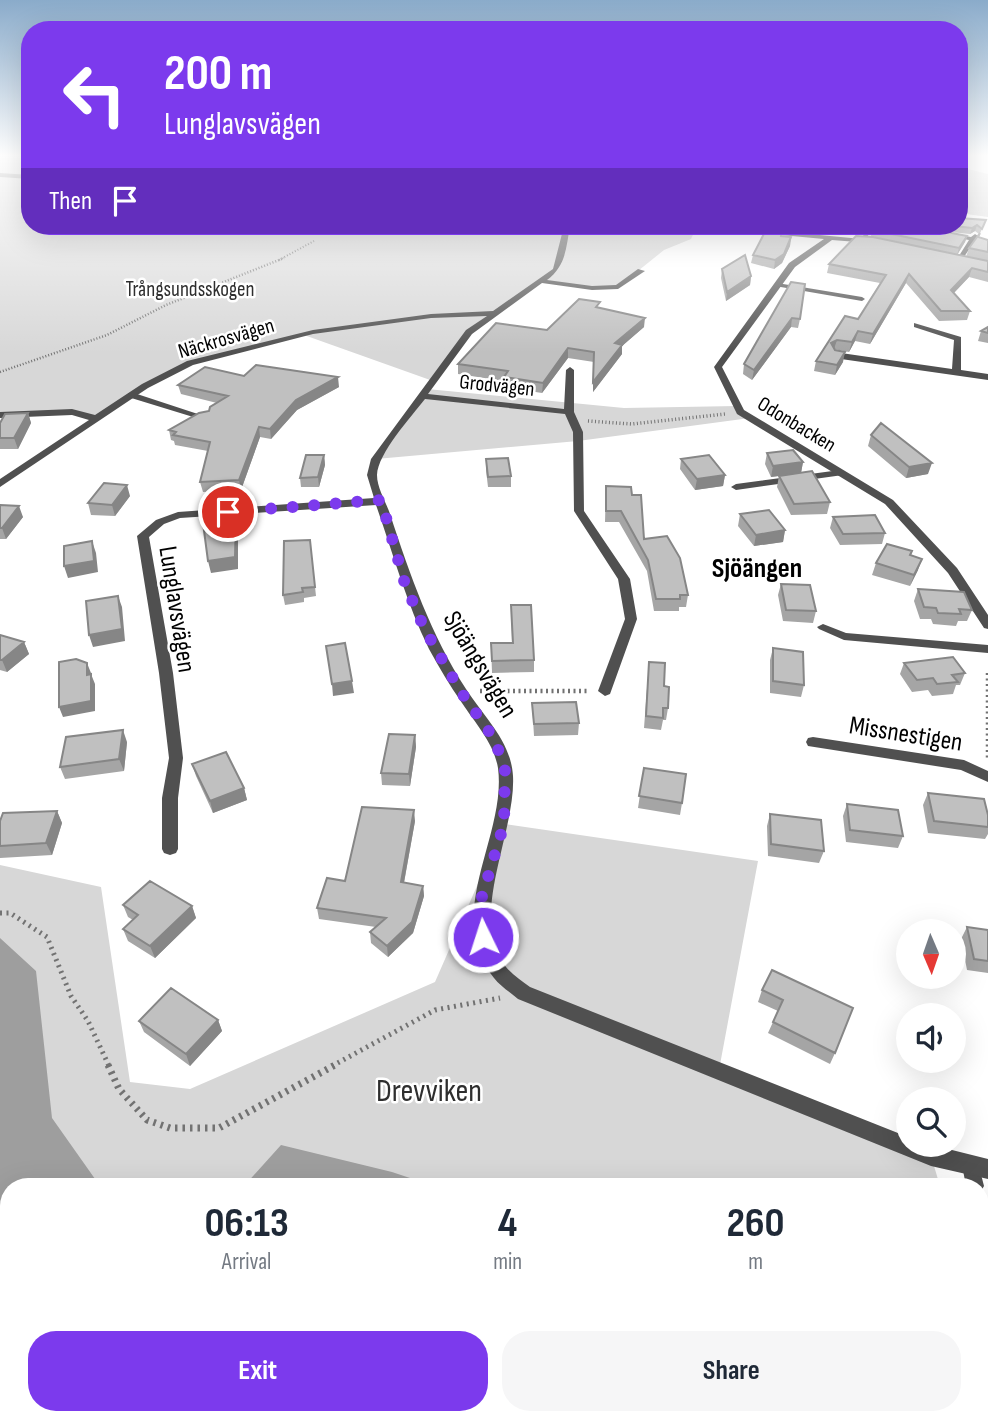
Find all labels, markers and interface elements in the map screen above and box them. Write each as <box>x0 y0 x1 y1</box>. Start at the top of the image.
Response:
text: 200 m <box>164 45 272 104</box>
icon: left <box>49 49 140 140</box>
text: Lunglavsvägen <box>164 105 321 144</box>
icon: arrive <box>106 182 144 220</box>
text: Then <box>49 186 92 217</box>
park label: Trångsundsskogen <box>125 277 255 302</box>
street label: Näckrosvägen <box>175 313 277 364</box>
street label: Grodvägen <box>458 369 536 402</box>
street label: Odonbacken <box>753 391 841 458</box>
pin <box>198 482 258 542</box>
icon: arrive <box>209 493 247 531</box>
street label: Lunglavsvägen <box>151 544 202 675</box>
district label: Sjöängen <box>712 552 802 585</box>
street label: Sjöängsvägen <box>436 606 524 724</box>
street label: Missnestigen <box>847 710 965 759</box>
position arrow <box>446 900 520 974</box>
north arrow <box>896 919 966 989</box>
map controls <box>896 919 966 1157</box>
button: sound <box>896 1003 966 1073</box>
park label: Drevviken <box>376 1072 482 1111</box>
button: search <box>896 1087 966 1157</box>
text: 06:13 <box>204 1198 289 1249</box>
text: 4 <box>498 1198 517 1249</box>
text: 260 <box>726 1198 785 1249</box>
text: Arrival <box>222 1248 271 1276</box>
text: min <box>493 1248 522 1276</box>
text: m <box>748 1248 763 1276</box>
button: Exit <box>28 1331 488 1411</box>
button: Share <box>502 1331 961 1411</box>

